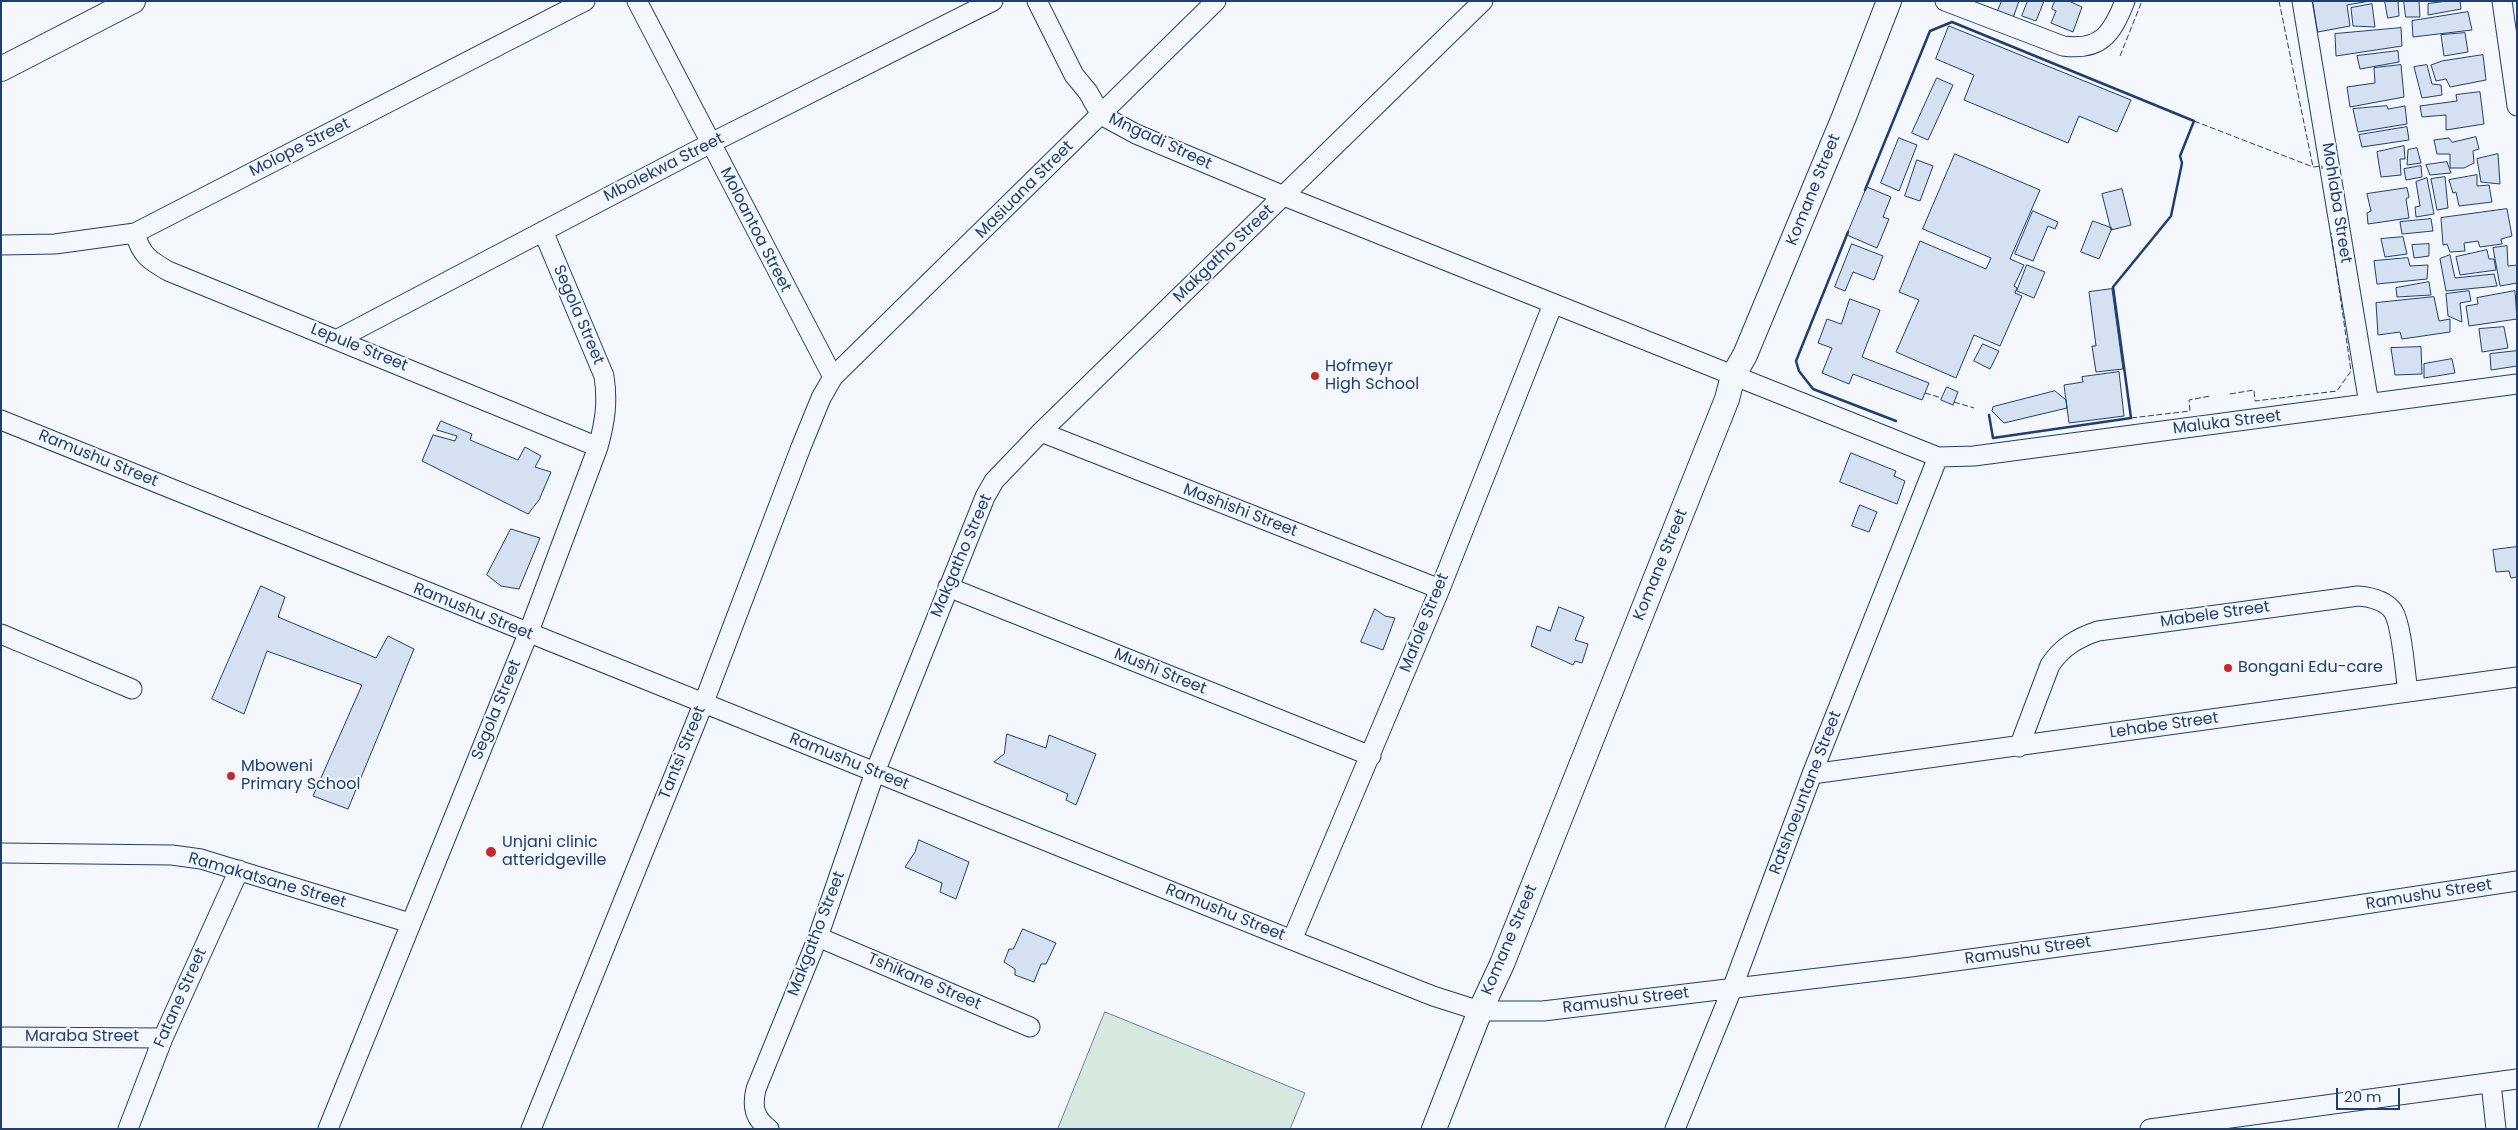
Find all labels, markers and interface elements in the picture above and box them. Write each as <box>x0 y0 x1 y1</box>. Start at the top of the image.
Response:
street label: Mngadi Street <box>1105 110 1215 174</box>
street label: Molope Street <box>247 114 353 182</box>
street label: Mbolekwa Street <box>601 129 727 207</box>
street label: Komane Street <box>1783 132 1845 248</box>
street label: Masiuana Street <box>972 137 1078 243</box>
street label: Mohlaba Street <box>2317 141 2355 265</box>
street label: Moloantoa Street <box>715 164 795 296</box>
street label: Makgatho Street <box>1170 201 1278 307</box>
street label: Segola Street <box>548 262 608 368</box>
street label: Lepule Street <box>308 320 410 376</box>
place label: Hofmeyr High School <box>1325 357 1419 395</box>
marker: Hofmeyr High School <box>1309 370 1321 382</box>
street label: Maluka Street <box>2172 407 2282 439</box>
street label: Ramushu Street <box>35 426 161 492</box>
street label: Mashishi Street <box>1180 480 1300 542</box>
street label: Makgatho Street <box>927 492 997 620</box>
street label: Komane Street <box>1630 507 1692 623</box>
street label: Mafole Street <box>1396 571 1454 675</box>
street label: Ramushu Street <box>410 579 536 645</box>
street label: Mabele Street <box>2159 598 2271 632</box>
street label: Mushi Street <box>1111 645 1209 699</box>
street label: Segola Street <box>468 657 526 763</box>
place label: Bongani Edu-care <box>2238 658 2383 678</box>
marker: Bongani Edu-care <box>2222 662 2234 674</box>
street label: Tantsi Street <box>656 704 710 802</box>
street label: Ratshoeuntane Street <box>1766 709 1846 877</box>
street label: Lehabe Street <box>2108 709 2220 743</box>
street label: Ramushu Street <box>786 729 912 795</box>
place label: Mboweni Primary School <box>241 757 360 795</box>
marker: Mboweni Primary School <box>225 770 237 782</box>
place label: Unjani clinic atteridgeville <box>502 833 607 871</box>
marker: Unjani clinic atteridgeville <box>484 845 498 859</box>
street label: Ramakatsane Street <box>186 849 348 913</box>
street label: Makgatho Street <box>784 869 850 999</box>
street label: Ramushu Street <box>2365 876 2493 914</box>
street label: Ramushu Street <box>1162 880 1288 946</box>
street label: Komane Street <box>1478 882 1542 998</box>
street label: Ramushu Street <box>1964 933 2092 969</box>
street label: Fatane Street <box>151 945 211 1051</box>
street label: Tshikane Street <box>864 949 984 1015</box>
street label: Ramushu Street <box>1562 984 1690 1018</box>
street label: Maraba Street <box>25 1027 139 1047</box>
scale bar <box>2338 1078 2402 1110</box>
text: 20 m <box>2344 1086 2382 1107</box>

